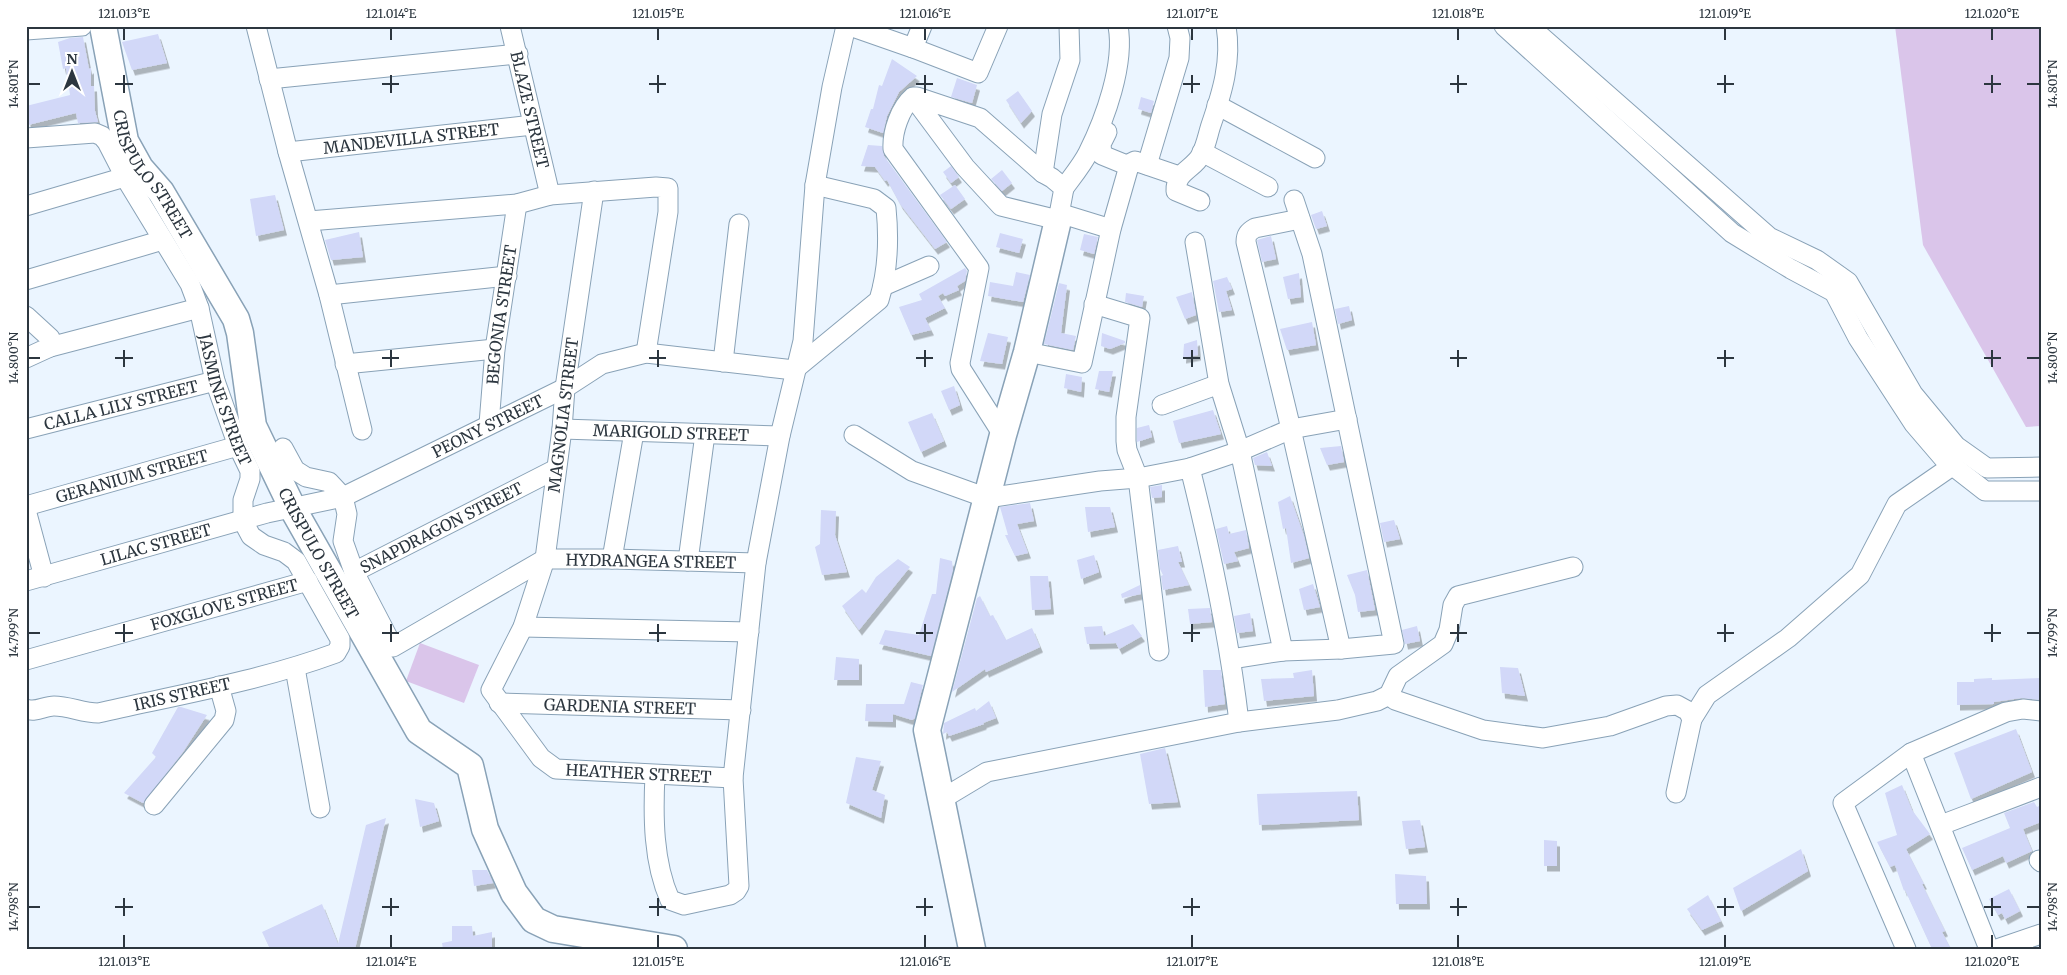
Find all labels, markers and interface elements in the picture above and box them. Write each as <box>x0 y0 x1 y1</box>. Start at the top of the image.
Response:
text: 121.013°E <box>98 6 150 21</box>
text: 121.014°E <box>366 6 417 21</box>
text: 121.015°E <box>632 6 684 21</box>
text: 121.016°E <box>899 6 951 21</box>
text: 121.017°E <box>1166 6 1218 21</box>
text: 121.018°E <box>1432 6 1484 21</box>
text: 121.019°E <box>1699 6 1751 21</box>
text: 121.020°E <box>1965 6 2020 21</box>
north arrow <box>48 48 98 98</box>
street label: BLAZE STREET <box>506 49 553 170</box>
text: N <box>66 50 78 68</box>
text: 14.801°N <box>6 59 21 108</box>
text: 14.801°N <box>2045 59 2060 108</box>
street label: CRISPULO STREET <box>109 108 196 242</box>
street label: MANDEVILLA STREET <box>322 119 500 158</box>
street label: BEGONIA STREET <box>482 244 521 385</box>
text: 14.800°N <box>6 331 21 384</box>
street label: JASMINE STREET <box>195 331 256 469</box>
text: 14.800°N <box>2045 331 2060 384</box>
street label: MAGNOLIA STREET <box>544 336 582 494</box>
street label: CALLA LILY STREET <box>42 376 200 434</box>
street label: PEONY STREET <box>429 390 547 462</box>
street label: MARIGOLD STREET <box>593 420 749 445</box>
street label: GERANIUM STREET <box>53 445 210 507</box>
street label: SNAPDRAGON STREET <box>357 478 526 577</box>
street label: CRISPULO STREET <box>274 485 363 622</box>
street label: LILAC STREET <box>98 519 214 569</box>
street label: HYDRANGEA STREET <box>566 550 736 572</box>
street label: FOXGLOVE STREET <box>148 574 300 635</box>
text: 14.799°N <box>6 608 21 658</box>
text: 14.799°N <box>2045 608 2060 658</box>
street label: IRIS STREET <box>132 673 232 715</box>
street label: GARDENIA STREET <box>544 694 696 719</box>
street label: HEATHER STREET <box>565 759 712 787</box>
text: 14.798°N <box>6 882 21 932</box>
text: 14.798°N <box>2045 882 2060 932</box>
text: 121.013°E <box>98 954 150 969</box>
text: 121.014°E <box>366 954 417 969</box>
text: 121.015°E <box>632 954 684 969</box>
text: 121.016°E <box>899 954 951 969</box>
text: 121.017°E <box>1166 954 1218 969</box>
text: 121.018°E <box>1432 954 1484 969</box>
text: 121.019°E <box>1699 954 1751 969</box>
text: 121.020°E <box>1965 954 2020 969</box>

